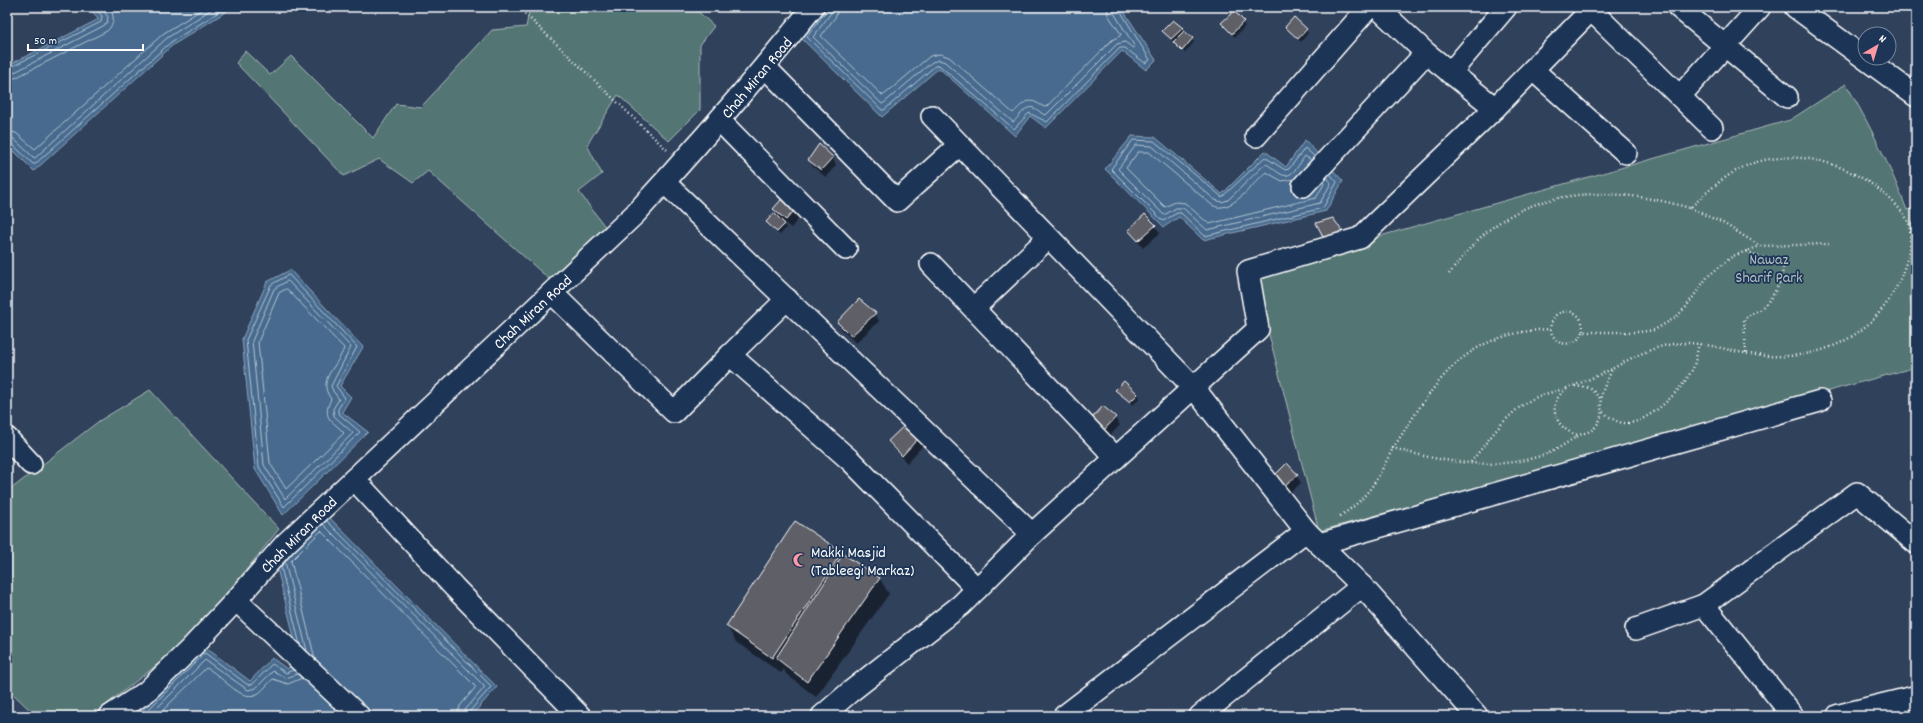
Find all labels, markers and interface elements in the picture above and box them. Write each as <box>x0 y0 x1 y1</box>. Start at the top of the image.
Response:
scale bar <box>28 26 143 52</box>
north arrow <box>1857 26 1897 66</box>
text: N <box>1875 32 1889 48</box>
text: 50 m <box>34 33 57 50</box>
street label: Chah Miran Road <box>717 33 799 124</box>
park label: Nawaz Sharif Park <box>1735 249 1803 290</box>
street label: Chah Miran Road <box>489 270 578 355</box>
street label: Chah Miran Road <box>256 492 343 579</box>
place label: Makki Masjid (Tableegi Markaz) <box>811 542 914 583</box>
mosque icon: Makki Masjid (Tableegi Markaz) <box>792 552 808 568</box>

